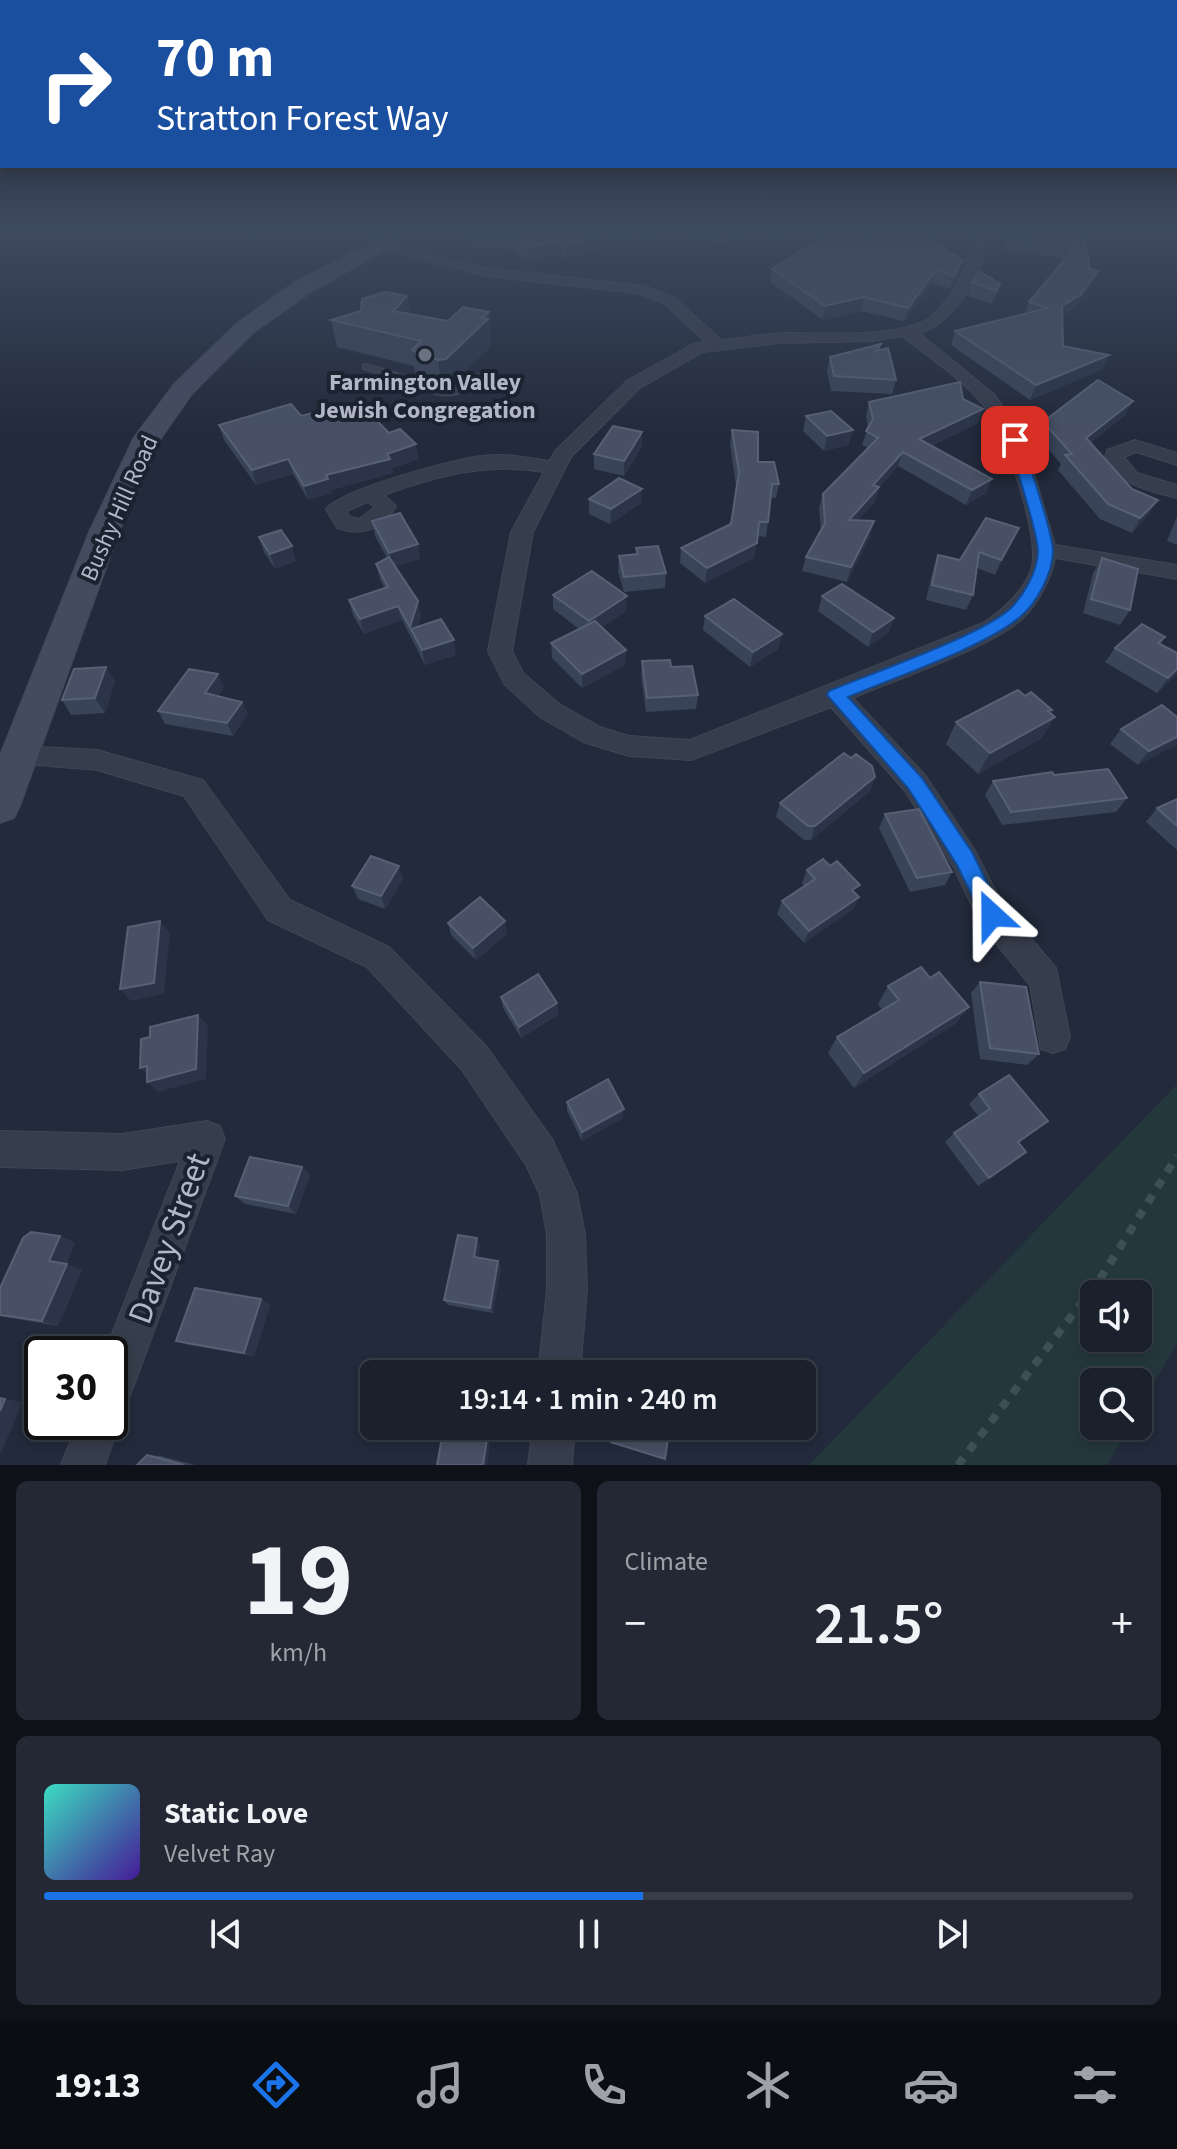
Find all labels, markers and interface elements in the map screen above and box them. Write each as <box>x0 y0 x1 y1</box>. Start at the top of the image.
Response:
text: 70 m <box>156 19 274 98</box>
icon: right <box>24 32 128 136</box>
text: Stratton Forest Way <box>156 93 449 144</box>
marker: Farmington Valley Jewish Congregation <box>416 346 434 364</box>
place label: Farmington Valley Jewish Congregation <box>314 365 536 428</box>
pin <box>981 406 1049 474</box>
icon: arrive <box>993 418 1037 462</box>
street label: Bushy Hill Road <box>72 430 167 587</box>
position arrow <box>950 873 1034 957</box>
street label: Davey Street <box>116 1146 223 1331</box>
map controls <box>1080 1280 1152 1440</box>
button: sound <box>1080 1280 1152 1352</box>
speed limit sign: 30 <box>24 1336 128 1440</box>
button: search <box>1080 1368 1152 1440</box>
text: 19:14 · 1 min · 240 m <box>458 1378 718 1421</box>
text: 19 <box>243 1508 353 1656</box>
text: Climate <box>625 1543 708 1580</box>
text: 21.5° <box>814 1582 944 1667</box>
text: − <box>625 1593 646 1656</box>
text: + <box>1111 1593 1133 1656</box>
text: km/h <box>269 1634 327 1671</box>
text: Static Love <box>164 1792 308 1835</box>
text: Velvet Ray <box>164 1835 275 1872</box>
icon: previous <box>204 1912 248 1956</box>
icon: pause <box>567 1912 611 1956</box>
icon: next <box>930 1912 974 1956</box>
icon: directions <box>248 2057 304 2113</box>
icon: music <box>412 2057 468 2113</box>
icon: phone <box>576 2057 632 2113</box>
icon: climate <box>740 2057 796 2113</box>
icon: car <box>903 2057 959 2113</box>
icon: filters <box>1067 2057 1123 2113</box>
text: 19:13 <box>54 2060 141 2111</box>

